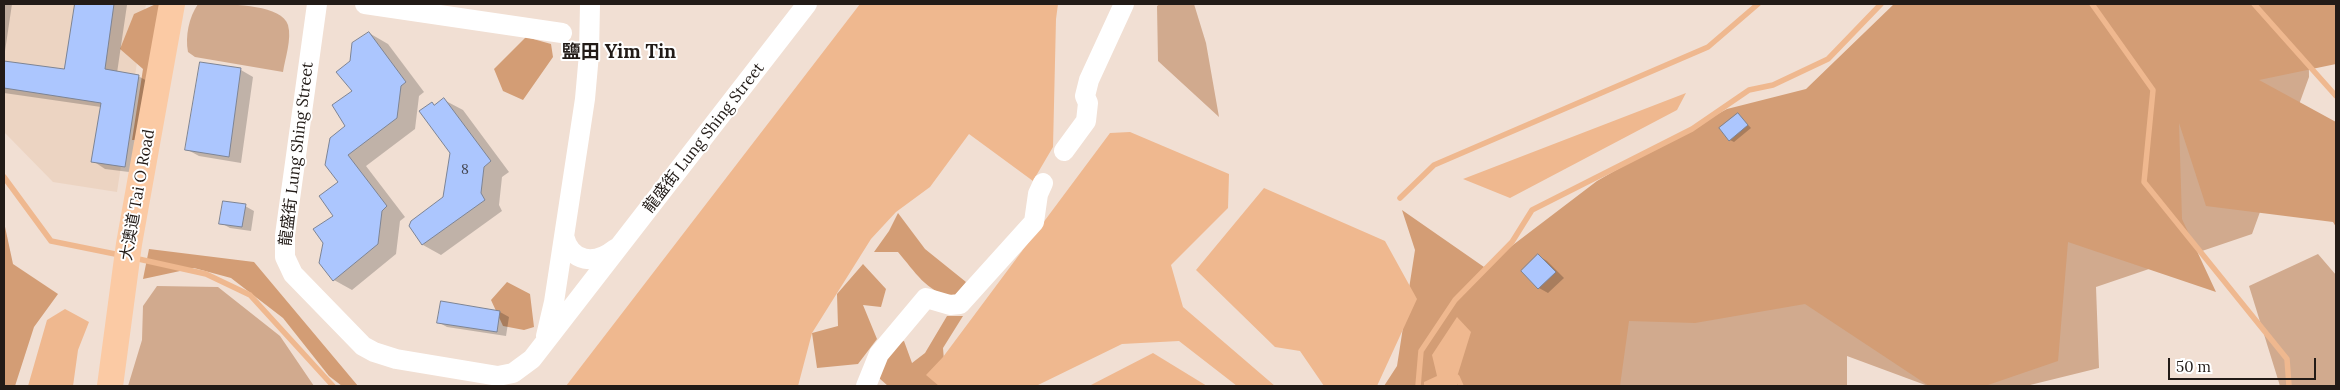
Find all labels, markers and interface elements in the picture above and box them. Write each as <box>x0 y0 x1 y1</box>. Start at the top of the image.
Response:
district label: 鹽田 Yim Tin <box>562 42 676 64</box>
street label: 龍盛街 Lung Shing Street <box>639 59 769 217</box>
street label: 龍盛街 Lung Shing Street <box>276 61 318 247</box>
street label: 大澳道 Tai O Road <box>117 128 159 262</box>
house number: 8 <box>461 162 469 178</box>
scale bar <box>2170 348 2318 380</box>
text: 50 m <box>2176 357 2211 376</box>

